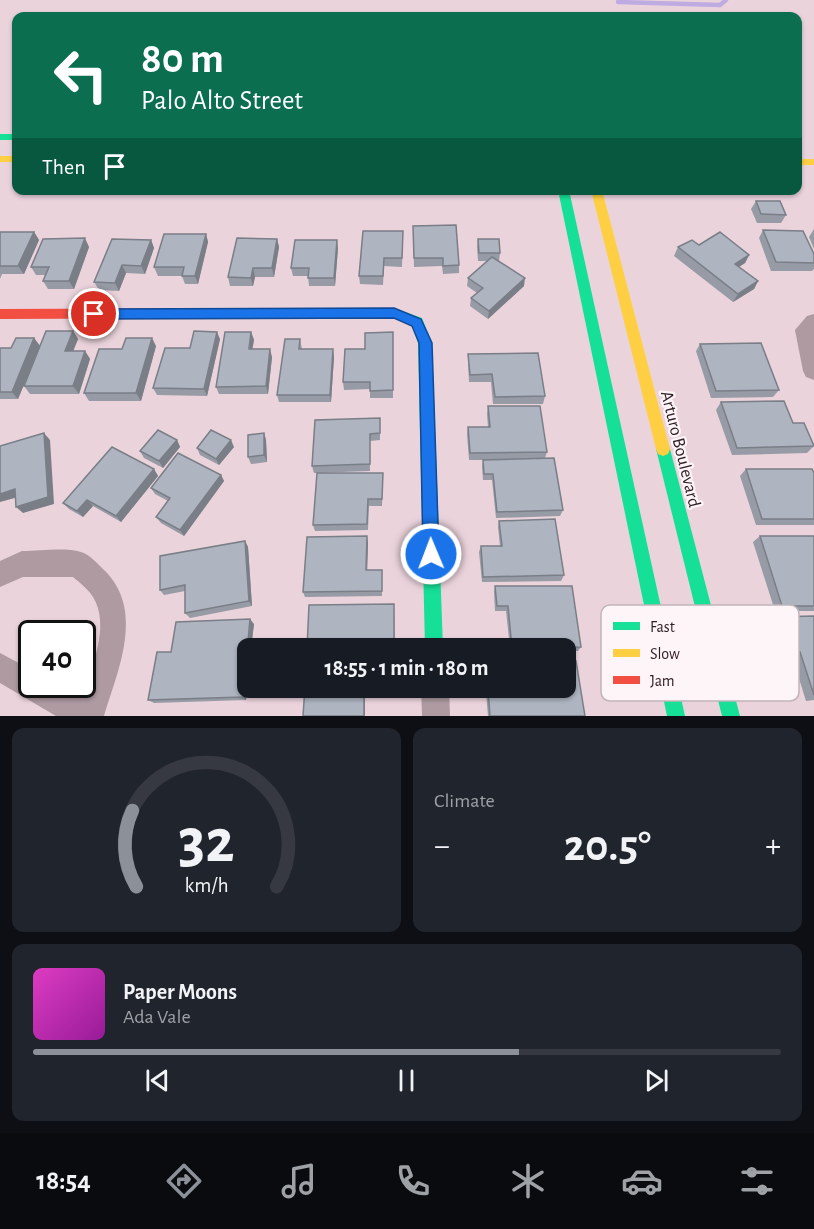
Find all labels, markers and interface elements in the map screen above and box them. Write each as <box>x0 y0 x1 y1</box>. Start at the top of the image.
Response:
icon: left <box>42 36 120 114</box>
text: 80 m <box>141 38 224 80</box>
text: Palo Alto Street <box>141 87 303 114</box>
icon: arrive <box>98 150 131 183</box>
text: Then <box>42 156 86 178</box>
pin <box>68 288 119 339</box>
icon: arrive <box>77 297 110 330</box>
street label: Arturo Boulevard <box>657 389 703 509</box>
position arrow <box>399 522 463 586</box>
legend <box>601 605 799 701</box>
text: Fast <box>650 619 675 635</box>
speed limit sign: 40 <box>18 620 96 698</box>
text: Slow <box>650 646 680 662</box>
text: 18:55 · 1 min · 180 m <box>325 657 488 679</box>
text: Jam <box>650 673 675 689</box>
text: Climate <box>434 791 495 811</box>
text: 32 <box>178 811 235 873</box>
text: 20.5° <box>564 824 651 869</box>
text: − <box>434 830 450 863</box>
text: + <box>765 830 781 863</box>
text: km/h <box>184 875 229 896</box>
text: Paper Moons <box>123 981 237 1003</box>
text: Ada Vale <box>123 1007 191 1027</box>
icon: previous <box>141 1064 174 1097</box>
icon: pause <box>390 1064 423 1097</box>
icon: next <box>640 1064 673 1097</box>
icon: directions <box>163 1160 205 1202</box>
icon: music <box>278 1160 320 1202</box>
icon: phone <box>392 1160 434 1202</box>
icon: climate <box>507 1160 549 1202</box>
icon: car <box>621 1160 663 1202</box>
icon: filters <box>736 1160 778 1202</box>
text: 18:54 <box>36 1167 91 1194</box>

